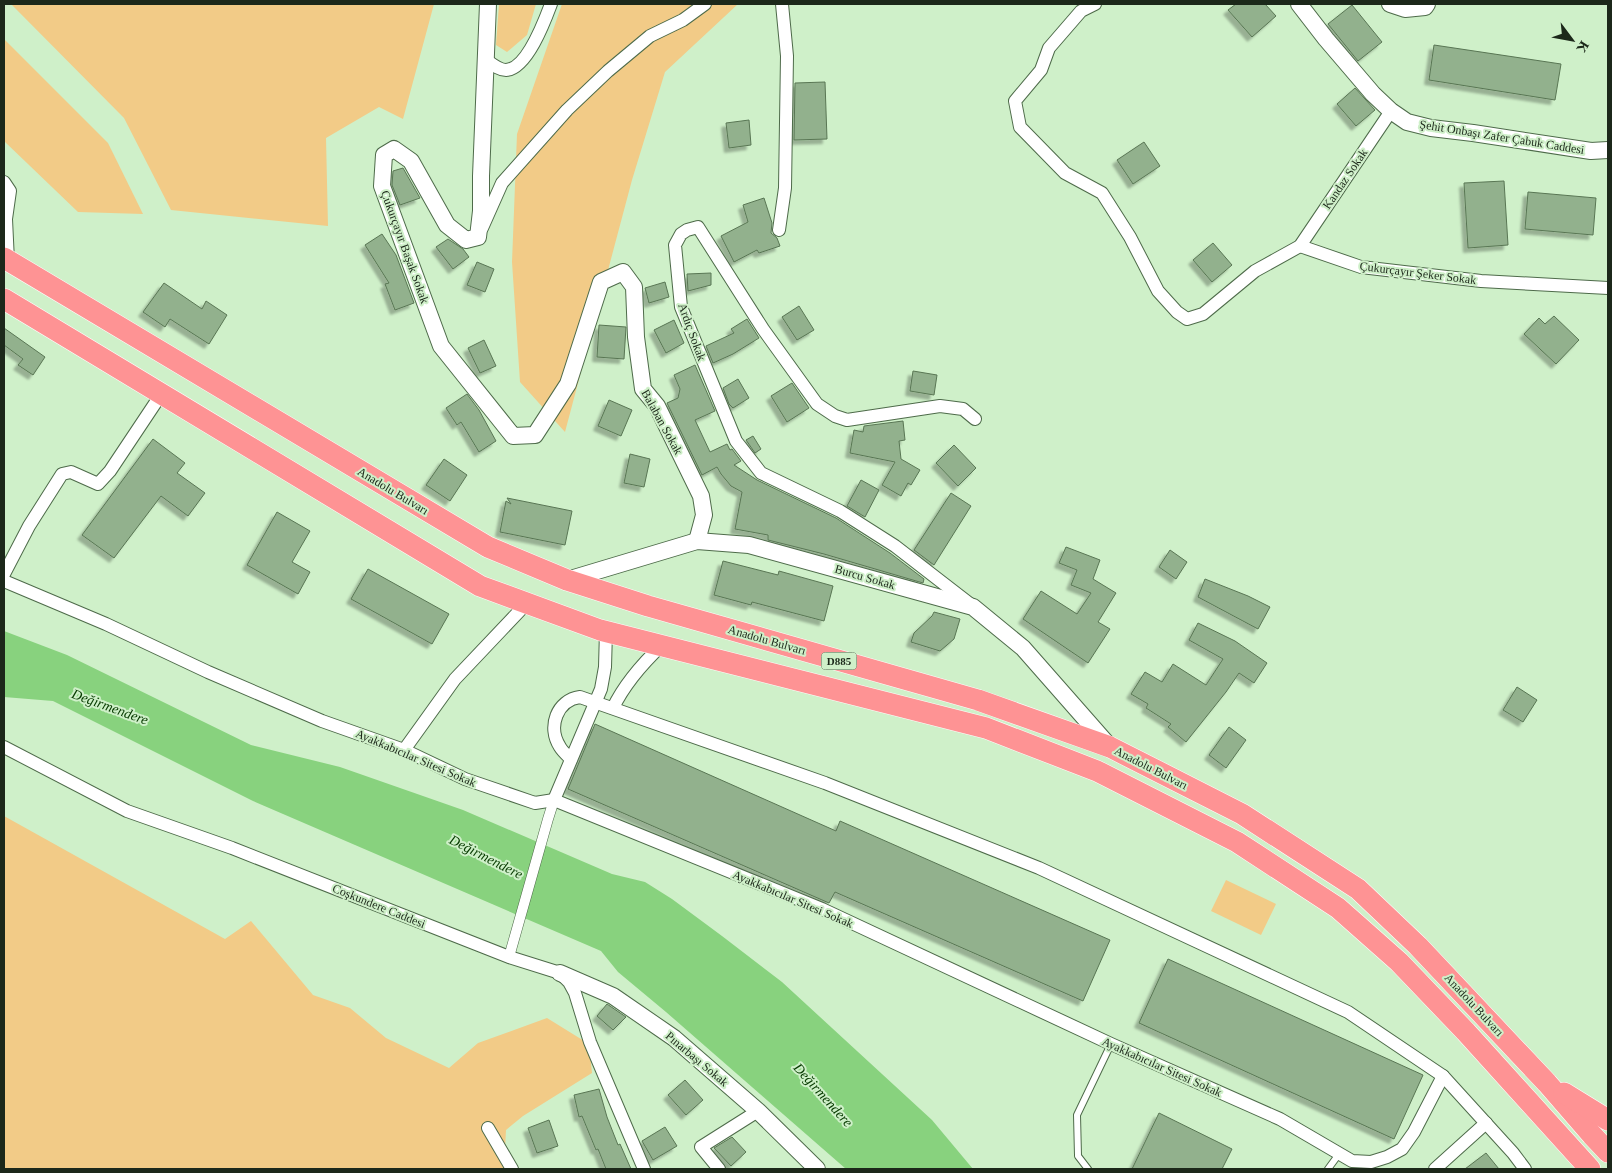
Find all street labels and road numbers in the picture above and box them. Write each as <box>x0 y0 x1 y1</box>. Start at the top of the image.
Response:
street label: Şehit Onbaşı Zafer Çabuk Caddesi <box>1419 117 1586 157</box>
street label: Kandaz Sokak <box>1320 146 1370 212</box>
street label: Çukurçayır Başak Sokak <box>378 189 432 305</box>
street label: Çukurçayır Şeker Sokak <box>1359 259 1477 287</box>
street label: Ardıç Sokak <box>675 301 709 363</box>
street label: Balaban Sokak <box>638 387 686 457</box>
street label: Anadolu Bulvarı <box>355 464 432 518</box>
street label: Burcu Sokak <box>833 562 897 592</box>
street label: Anadolu Bulvarı <box>726 622 808 658</box>
road number: D885 <box>822 652 856 669</box>
street label: Ayakkabıcılar Sitesi Sokak <box>354 726 478 790</box>
street label: Anadolu Bulvarı <box>1112 744 1191 793</box>
street label: Ayakkabıcılar Sitesi Sokak <box>731 867 855 931</box>
street label: Coşkundere Caddesi <box>330 881 428 931</box>
street label: Anadolu Bulvarı <box>1441 971 1507 1040</box>
street label: Pınarbaşı Sokak <box>663 1029 731 1089</box>
street label: Ayakkabıcılar Sitesi Sokak <box>1100 1034 1224 1100</box>

